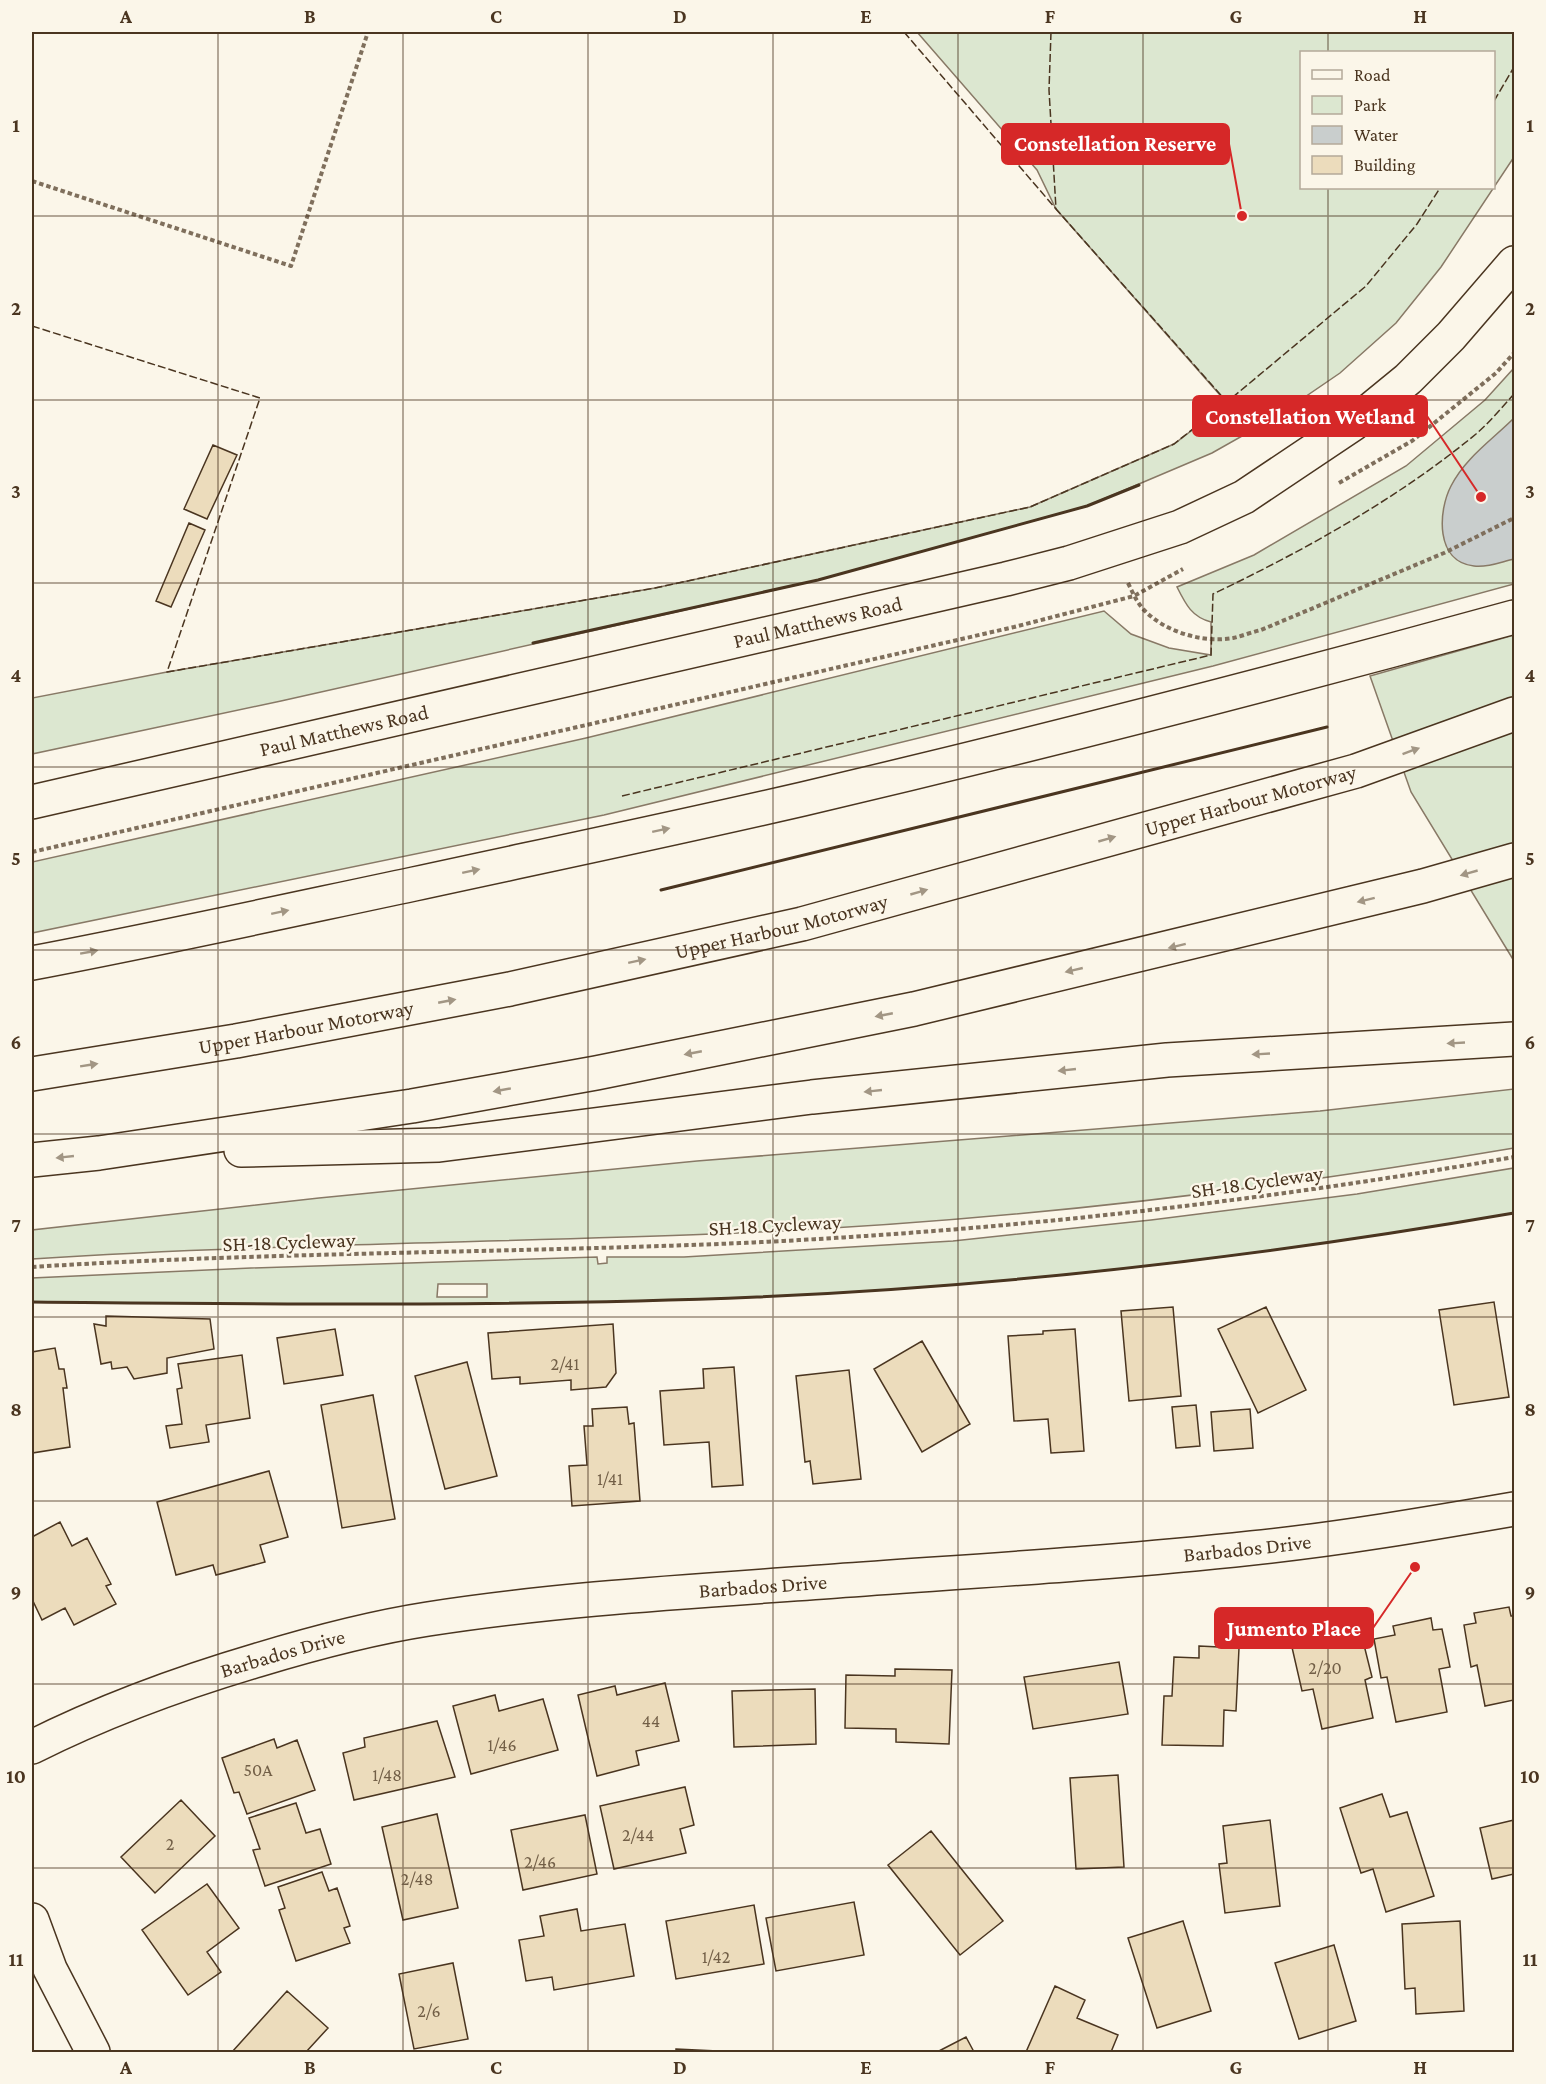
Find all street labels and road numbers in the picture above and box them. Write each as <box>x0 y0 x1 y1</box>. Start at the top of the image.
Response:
street label: Paul Matthews Road <box>731 591 904 653</box>
street label: Paul Matthews Road <box>257 700 431 761</box>
street label: Upper Harbour Motorway <box>1142 759 1359 841</box>
street label: Upper Harbour Motorway <box>673 889 891 964</box>
street label: Upper Harbour Motorway <box>197 996 416 1059</box>
street label: SH-18 Cycleway <box>1190 1161 1325 1203</box>
street label: SH-18 Cycleway <box>708 1210 842 1240</box>
street label: SH-18 Cycleway <box>222 1228 356 1256</box>
street label: Barbados Drive <box>1182 1529 1313 1567</box>
street label: Barbados Drive <box>698 1570 828 1603</box>
street label: Barbados Drive <box>217 1624 347 1683</box>

